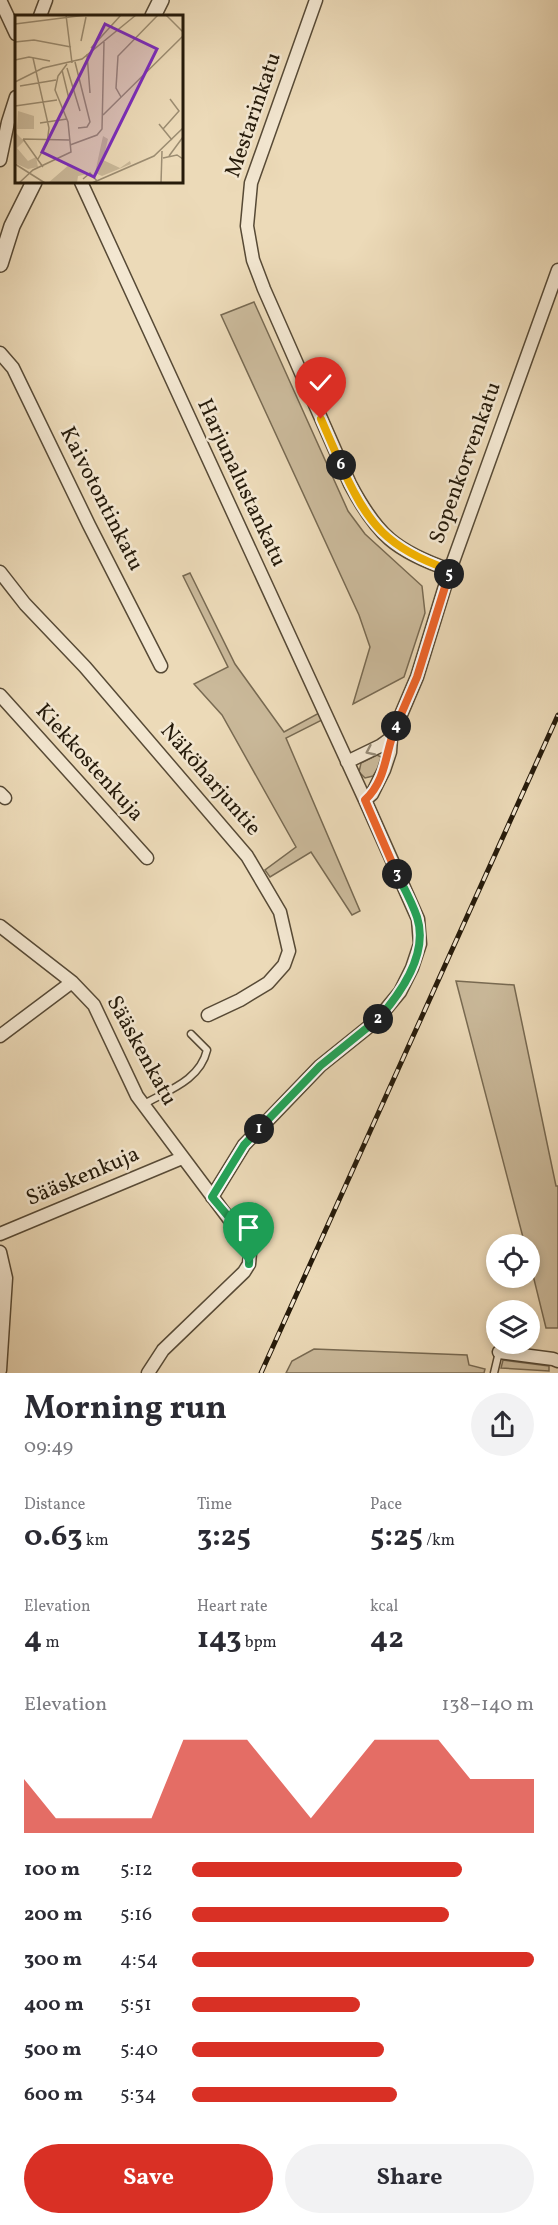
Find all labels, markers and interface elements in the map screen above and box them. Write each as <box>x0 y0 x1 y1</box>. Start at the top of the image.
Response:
inset map <box>15 15 183 183</box>
street label: Mestarinkatu <box>218 48 290 182</box>
pin <box>295 357 346 419</box>
icon: check <box>304 366 337 399</box>
street label: Sopenkorvenkatu <box>422 378 510 548</box>
street label: Harjunalustankatu <box>188 394 294 572</box>
street label: Kaivotontinkatu <box>51 421 151 577</box>
pin: 6 <box>326 450 356 480</box>
text: 6 <box>337 454 345 476</box>
pin: 5 <box>434 559 464 589</box>
text: 5 <box>445 563 453 585</box>
street label: Kiekkostenkuja <box>28 697 151 829</box>
pin: 4 <box>381 711 411 741</box>
text: 4 <box>391 715 401 737</box>
street label: Näköharjuntie <box>152 717 268 843</box>
one-way arrow <box>365 744 376 756</box>
pin: 3 <box>382 859 412 889</box>
text: 3 <box>393 863 401 885</box>
street label: Sääskenkatu <box>98 990 184 1112</box>
pin: 2 <box>363 1004 393 1034</box>
text: 2 <box>374 1008 382 1030</box>
pin: 1 <box>244 1114 274 1144</box>
text: 1 <box>256 1118 262 1140</box>
street label: Sääskenkuja <box>22 1139 144 1215</box>
pin <box>223 1202 274 1264</box>
icon: arrive <box>232 1211 265 1244</box>
map controls <box>486 1234 540 1354</box>
button: locate <box>486 1234 540 1288</box>
button: layers <box>486 1300 540 1354</box>
text: Morning run <box>24 1387 227 1433</box>
button: share <box>471 1393 534 1456</box>
text: 09:49 <box>24 1433 73 1461</box>
text: Distance <box>24 1494 85 1516</box>
text: Time <box>197 1494 232 1516</box>
text: Pace <box>370 1494 402 1516</box>
text: 0.63 <box>24 1516 83 1558</box>
text: 3:25 <box>197 1516 251 1558</box>
text: 5:25 <box>370 1516 423 1558</box>
text: km <box>83 1530 109 1552</box>
text: /km <box>423 1530 455 1552</box>
text: Elevation <box>24 1596 91 1618</box>
text: Heart rate <box>197 1596 268 1618</box>
text: kcal <box>370 1596 398 1618</box>
text: 4 <box>24 1618 42 1660</box>
text: 143 <box>197 1618 242 1660</box>
text: 42 <box>370 1618 404 1660</box>
text: m <box>42 1632 60 1654</box>
text: bpm <box>242 1632 277 1654</box>
text: Elevation <box>24 1691 107 1719</box>
text: 138–140 m <box>441 1691 534 1719</box>
text: 100 m <box>24 1856 80 1884</box>
text: 5:12 <box>120 1856 153 1884</box>
text: 200 m <box>24 1901 82 1929</box>
text: 5:16 <box>120 1901 152 1929</box>
text: 300 m <box>24 1946 82 1974</box>
text: 4:54 <box>120 1946 158 1974</box>
text: 400 m <box>24 1991 84 2019</box>
text: 5:51 <box>120 1991 152 2019</box>
text: 500 m <box>24 2036 82 2064</box>
text: 5:40 <box>120 2036 158 2064</box>
text: 600 m <box>24 2081 83 2109</box>
text: 5:34 <box>120 2081 157 2109</box>
button: Save <box>24 2144 273 2213</box>
button: Share <box>285 2144 534 2213</box>

